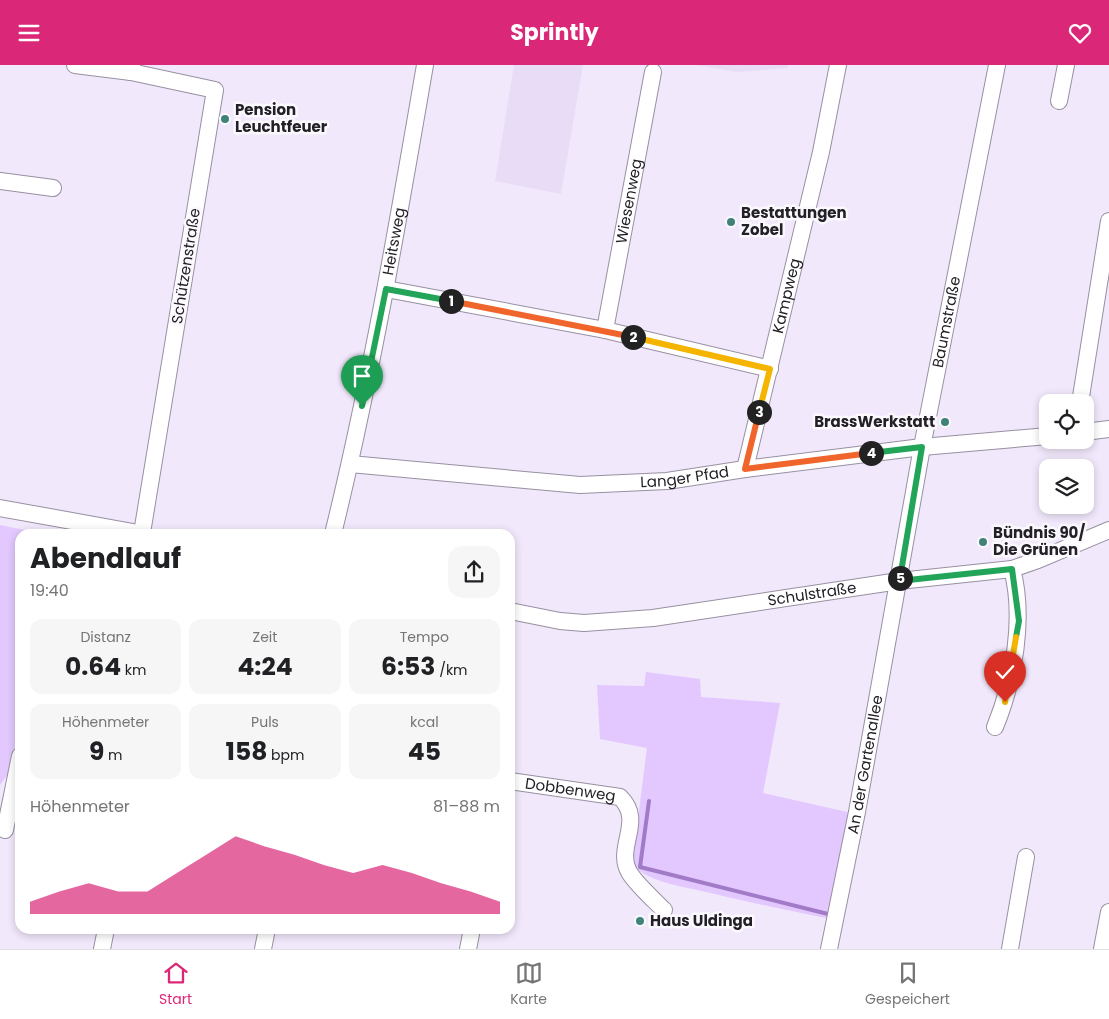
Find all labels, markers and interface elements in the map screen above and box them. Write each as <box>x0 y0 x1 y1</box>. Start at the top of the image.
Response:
text: Sprintly <box>510 17 599 48</box>
icon: menu <box>15 19 43 47</box>
icon: heart <box>1066 19 1094 47</box>
place label: Pension Leuchtfeuer <box>235 99 328 137</box>
marker: Pension Leuchtfeuer <box>219 113 231 125</box>
street label: Wiesenweg <box>610 157 647 245</box>
place label: Bestattungen Zobel <box>741 202 847 240</box>
street label: Heitsweg <box>377 206 410 277</box>
street label: Schützenstraße <box>166 207 205 325</box>
marker: Bestattungen Zobel <box>725 216 737 228</box>
street label: Kampweg <box>767 256 805 335</box>
street label: Baumstraße <box>927 274 965 370</box>
pin: 1 <box>438 289 464 313</box>
text: 1 <box>449 291 454 311</box>
pin: 2 <box>620 325 646 349</box>
text: 2 <box>630 327 638 347</box>
pin <box>341 355 383 406</box>
icon: arrive <box>348 362 376 390</box>
map controls <box>1039 394 1094 514</box>
button: locate <box>1039 394 1094 449</box>
pin: 3 <box>746 399 772 425</box>
text: 3 <box>755 402 764 422</box>
place label: BrassWerkstatt <box>814 411 935 432</box>
marker: BrassWerkstatt <box>939 416 951 428</box>
pin: 4 <box>858 441 884 465</box>
text: 4 <box>867 443 876 463</box>
button: layers <box>1039 459 1094 514</box>
street label: Langer Pfad <box>640 461 730 492</box>
place label: Bündnis 90/ Die Grünen <box>993 522 1085 560</box>
marker: Bündnis 90/ Die Grünen <box>977 536 989 548</box>
text: Abendlauf <box>30 539 181 578</box>
button: share <box>448 546 500 598</box>
pin: 5 <box>888 565 912 591</box>
text: 5 <box>896 568 905 588</box>
street label: Schulstraße <box>766 577 858 611</box>
text: 19:40 <box>30 579 69 602</box>
text: Distanz <box>80 627 131 647</box>
text: Zeit <box>253 627 277 647</box>
text: Tempo <box>400 627 449 647</box>
text: 0.64 <box>65 649 121 684</box>
text: 4:24 <box>237 649 293 684</box>
text: 6:53 <box>381 649 436 684</box>
pin <box>984 651 1026 702</box>
icon: check <box>991 658 1019 686</box>
text: km <box>121 660 146 680</box>
text: /km <box>436 660 468 680</box>
street label: An der Gartenallee <box>842 693 888 836</box>
text: Höhenmeter <box>62 712 149 732</box>
text: Puls <box>251 712 279 732</box>
text: kcal <box>410 712 439 732</box>
text: 9 <box>89 734 104 769</box>
text: 158 <box>226 734 267 769</box>
text: 45 <box>408 734 441 769</box>
text: m <box>104 745 122 765</box>
text: bpm <box>267 745 304 765</box>
street label: Dobbenweg <box>524 772 617 806</box>
text: Höhenmeter <box>30 795 130 818</box>
text: 81–88 m <box>433 795 500 818</box>
place label: Haus Uldinga <box>650 910 753 931</box>
marker: Haus Uldinga <box>634 915 646 927</box>
tab: Start <box>159 959 192 1010</box>
tab: Karte <box>510 959 547 1010</box>
tab: Gespeichert <box>865 959 950 1010</box>

